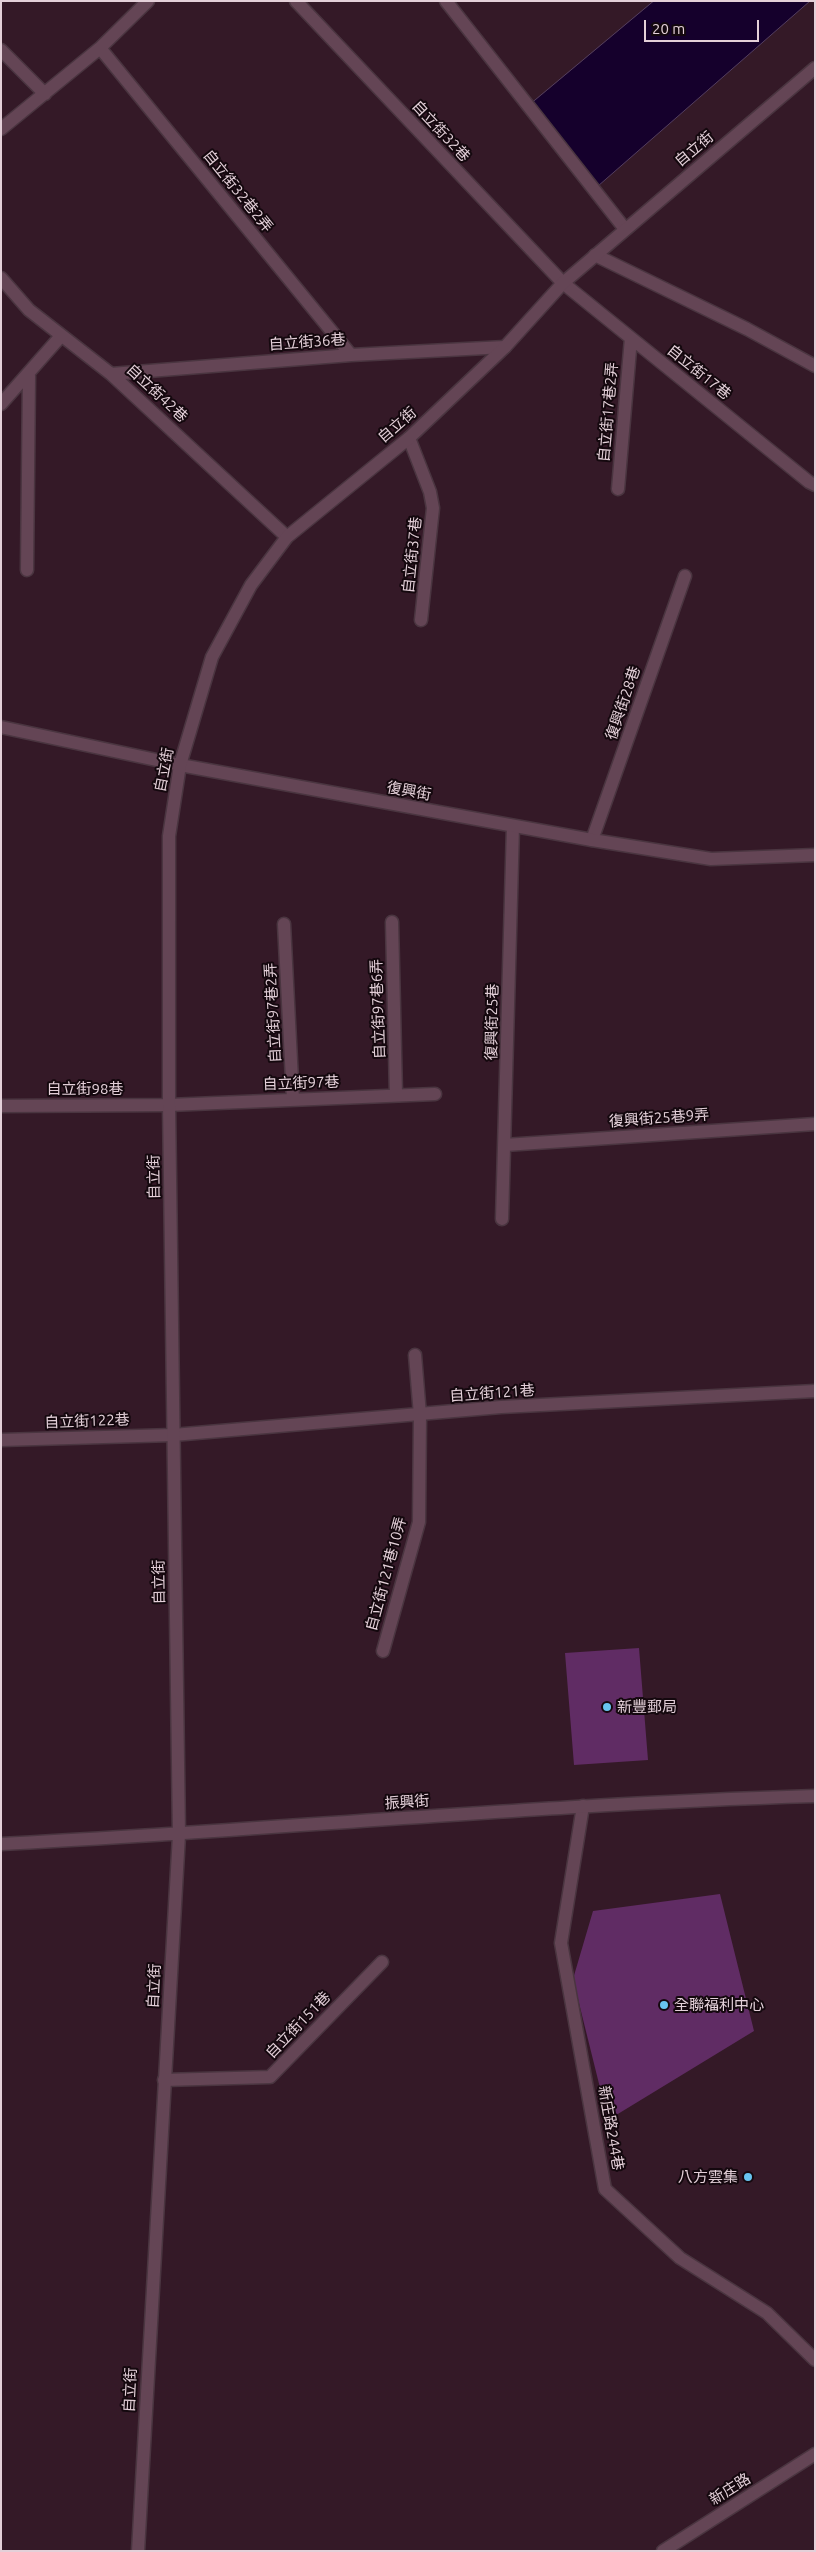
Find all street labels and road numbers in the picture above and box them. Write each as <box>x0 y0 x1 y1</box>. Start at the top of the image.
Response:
street label: 自立街32巷 <box>408 97 474 165</box>
street label: 自立街 <box>671 128 717 170</box>
street label: 自立街32巷2弄 <box>199 146 277 236</box>
street label: 自立街36巷 <box>268 330 346 354</box>
street label: 自立街17巷 <box>663 341 735 403</box>
street label: 自立街42巷 <box>123 360 191 426</box>
street label: 自立街17巷2弄 <box>595 361 621 463</box>
street label: 自立街 <box>374 403 420 447</box>
street label: 自立街37巷 <box>399 516 425 594</box>
street label: 復興街28巷 <box>602 664 644 742</box>
street label: 自立街 <box>151 746 177 794</box>
street label: 復興街 <box>385 778 433 804</box>
street label: 自立街97巷6弄 <box>367 959 389 1059</box>
street label: 自立街97巷2弄 <box>261 962 285 1064</box>
street label: 復興街25巷 <box>482 983 502 1061</box>
street label: 自立街97巷 <box>262 1073 340 1093</box>
street label: 自立街98巷 <box>47 1080 123 1098</box>
street label: 復興街25巷9弄 <box>608 1106 710 1130</box>
street label: 自立街 <box>145 1154 163 1200</box>
street label: 自立街121巷 <box>449 1381 535 1405</box>
street label: 自立街122巷 <box>44 1411 130 1431</box>
street label: 自立街121巷10弄 <box>362 1515 410 1633</box>
street label: 自立街 <box>150 1559 168 1605</box>
street label: 振興街 <box>384 1791 430 1813</box>
street label: 自立街 <box>144 1963 164 2009</box>
street label: 自立街151巷 <box>262 1988 334 2062</box>
street label: 新庄路244巷 <box>595 2084 627 2172</box>
street label: 自立街 <box>120 2367 140 2413</box>
street label: 新庄路 <box>706 2469 754 2509</box>

